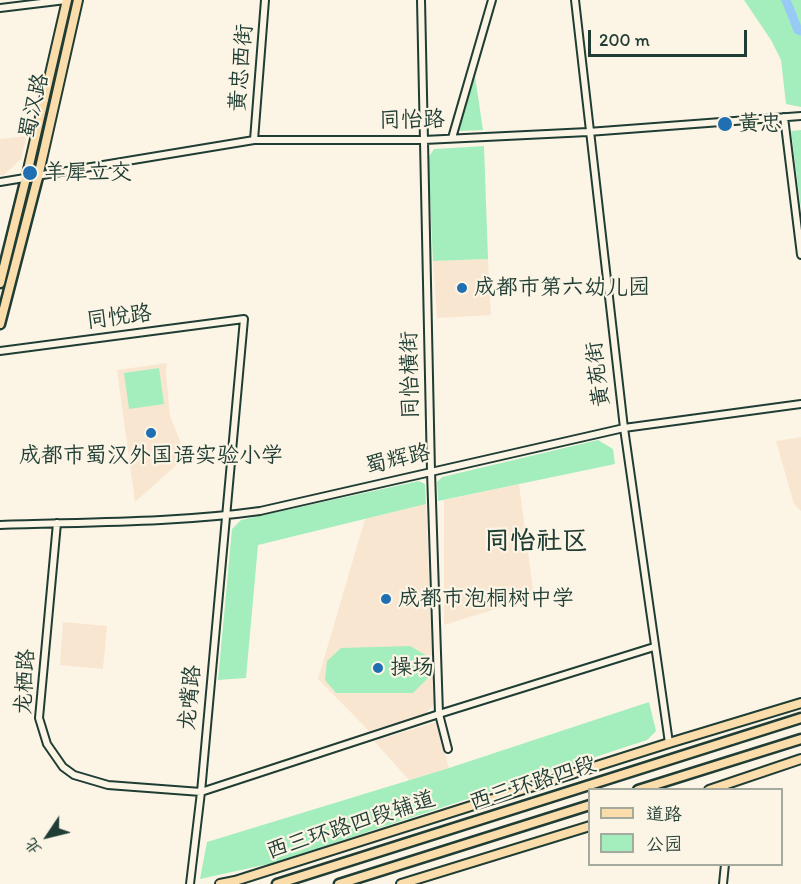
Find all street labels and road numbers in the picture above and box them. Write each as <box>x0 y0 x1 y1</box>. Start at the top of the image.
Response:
street label: 黄忠西街 <box>225 23 259 113</box>
street label: 蜀汉路 <box>15 71 55 141</box>
street label: 同怡路 <box>379 107 445 135</box>
street label: 同悦路 <box>85 301 153 335</box>
street label: 同怡横街 <box>397 331 425 419</box>
street label: 黄苑街 <box>582 340 616 408</box>
street label: 蜀辉路 <box>363 440 433 480</box>
street label: 龙栖路 <box>11 648 41 716</box>
street label: 龙嘴路 <box>175 664 207 732</box>
street label: 西三环路四段 <box>466 751 600 817</box>
street label: 西三环路四段辅道 <box>263 786 439 866</box>

